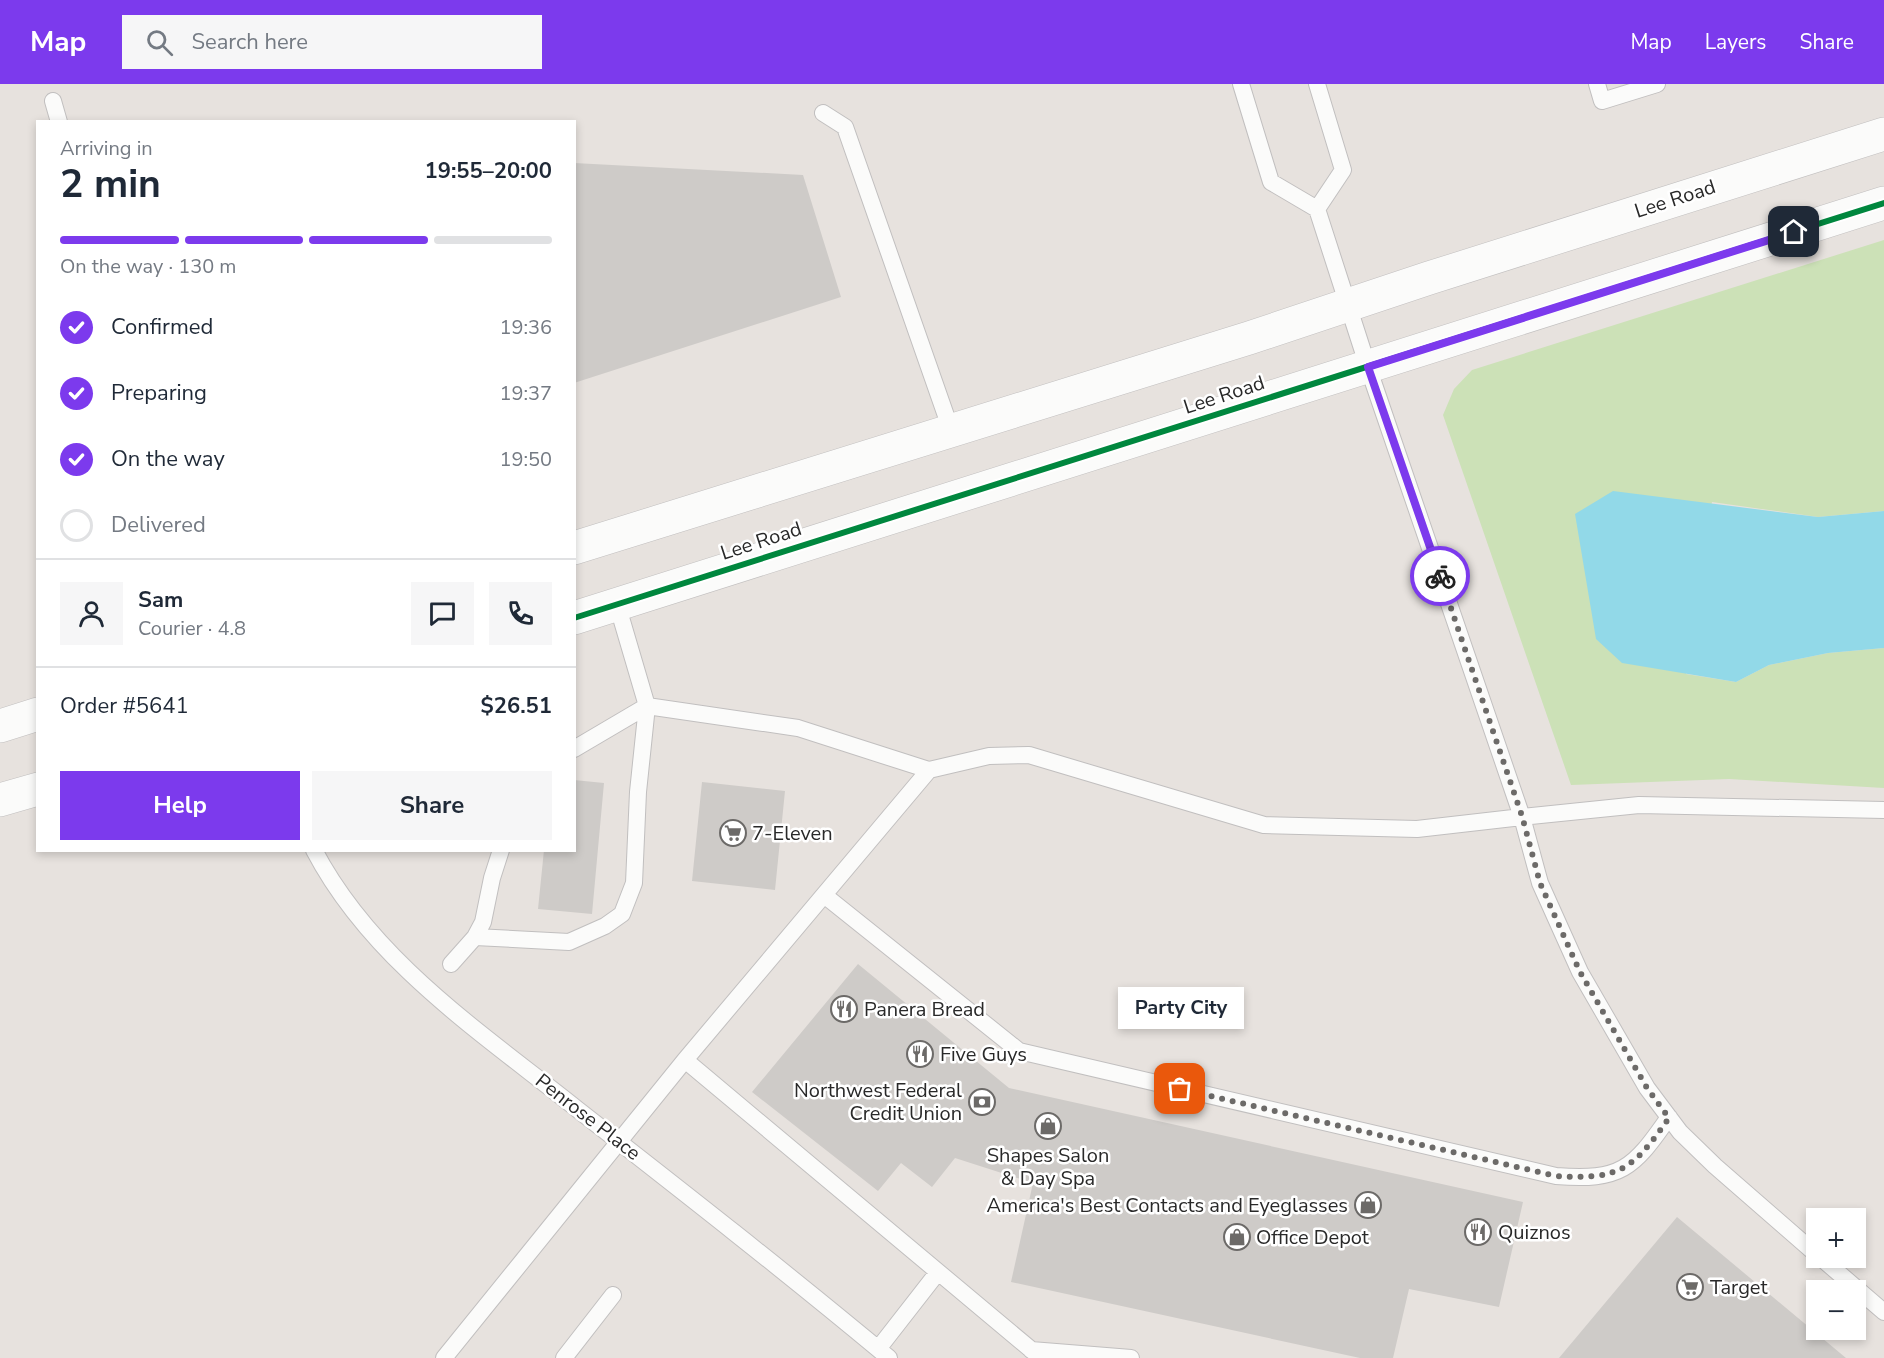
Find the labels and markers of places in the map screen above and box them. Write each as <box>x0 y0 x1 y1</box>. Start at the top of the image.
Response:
pin <box>1768 206 1819 257</box>
supermarket icon: 7-Eleven <box>718 818 748 848</box>
place label: 7-Eleven <box>752 820 833 847</box>
callout: Party City <box>1117 987 1243 1029</box>
restaurant icon: Panera Bread <box>829 994 859 1024</box>
place label: Panera Bread <box>864 996 985 1023</box>
restaurant icon: Five Guys <box>905 1039 935 1069</box>
place label: Five Guys <box>940 1041 1027 1068</box>
pin <box>1154 1063 1205 1114</box>
place label: Northwest Federal Credit Union <box>794 1077 962 1127</box>
bank icon: Northwest Federal Credit Union <box>967 1087 997 1117</box>
shop icon: Shapes Salon & Day Spa <box>1033 1111 1063 1141</box>
place label: Shapes Salon & Day Spa <box>987 1142 1109 1192</box>
shop icon: America's Best Contacts and Eyeglasses <box>1353 1190 1383 1220</box>
place label: America's Best Contacts and Eyeglasses <box>986 1192 1348 1219</box>
restaurant icon: Quiznos <box>1463 1217 1493 1247</box>
place label: Quiznos <box>1498 1219 1571 1246</box>
shop icon: Office Depot <box>1222 1222 1252 1252</box>
place label: Office Depot <box>1256 1224 1370 1251</box>
supermarket icon: Target <box>1675 1272 1705 1302</box>
place label: Target <box>1710 1274 1768 1301</box>

